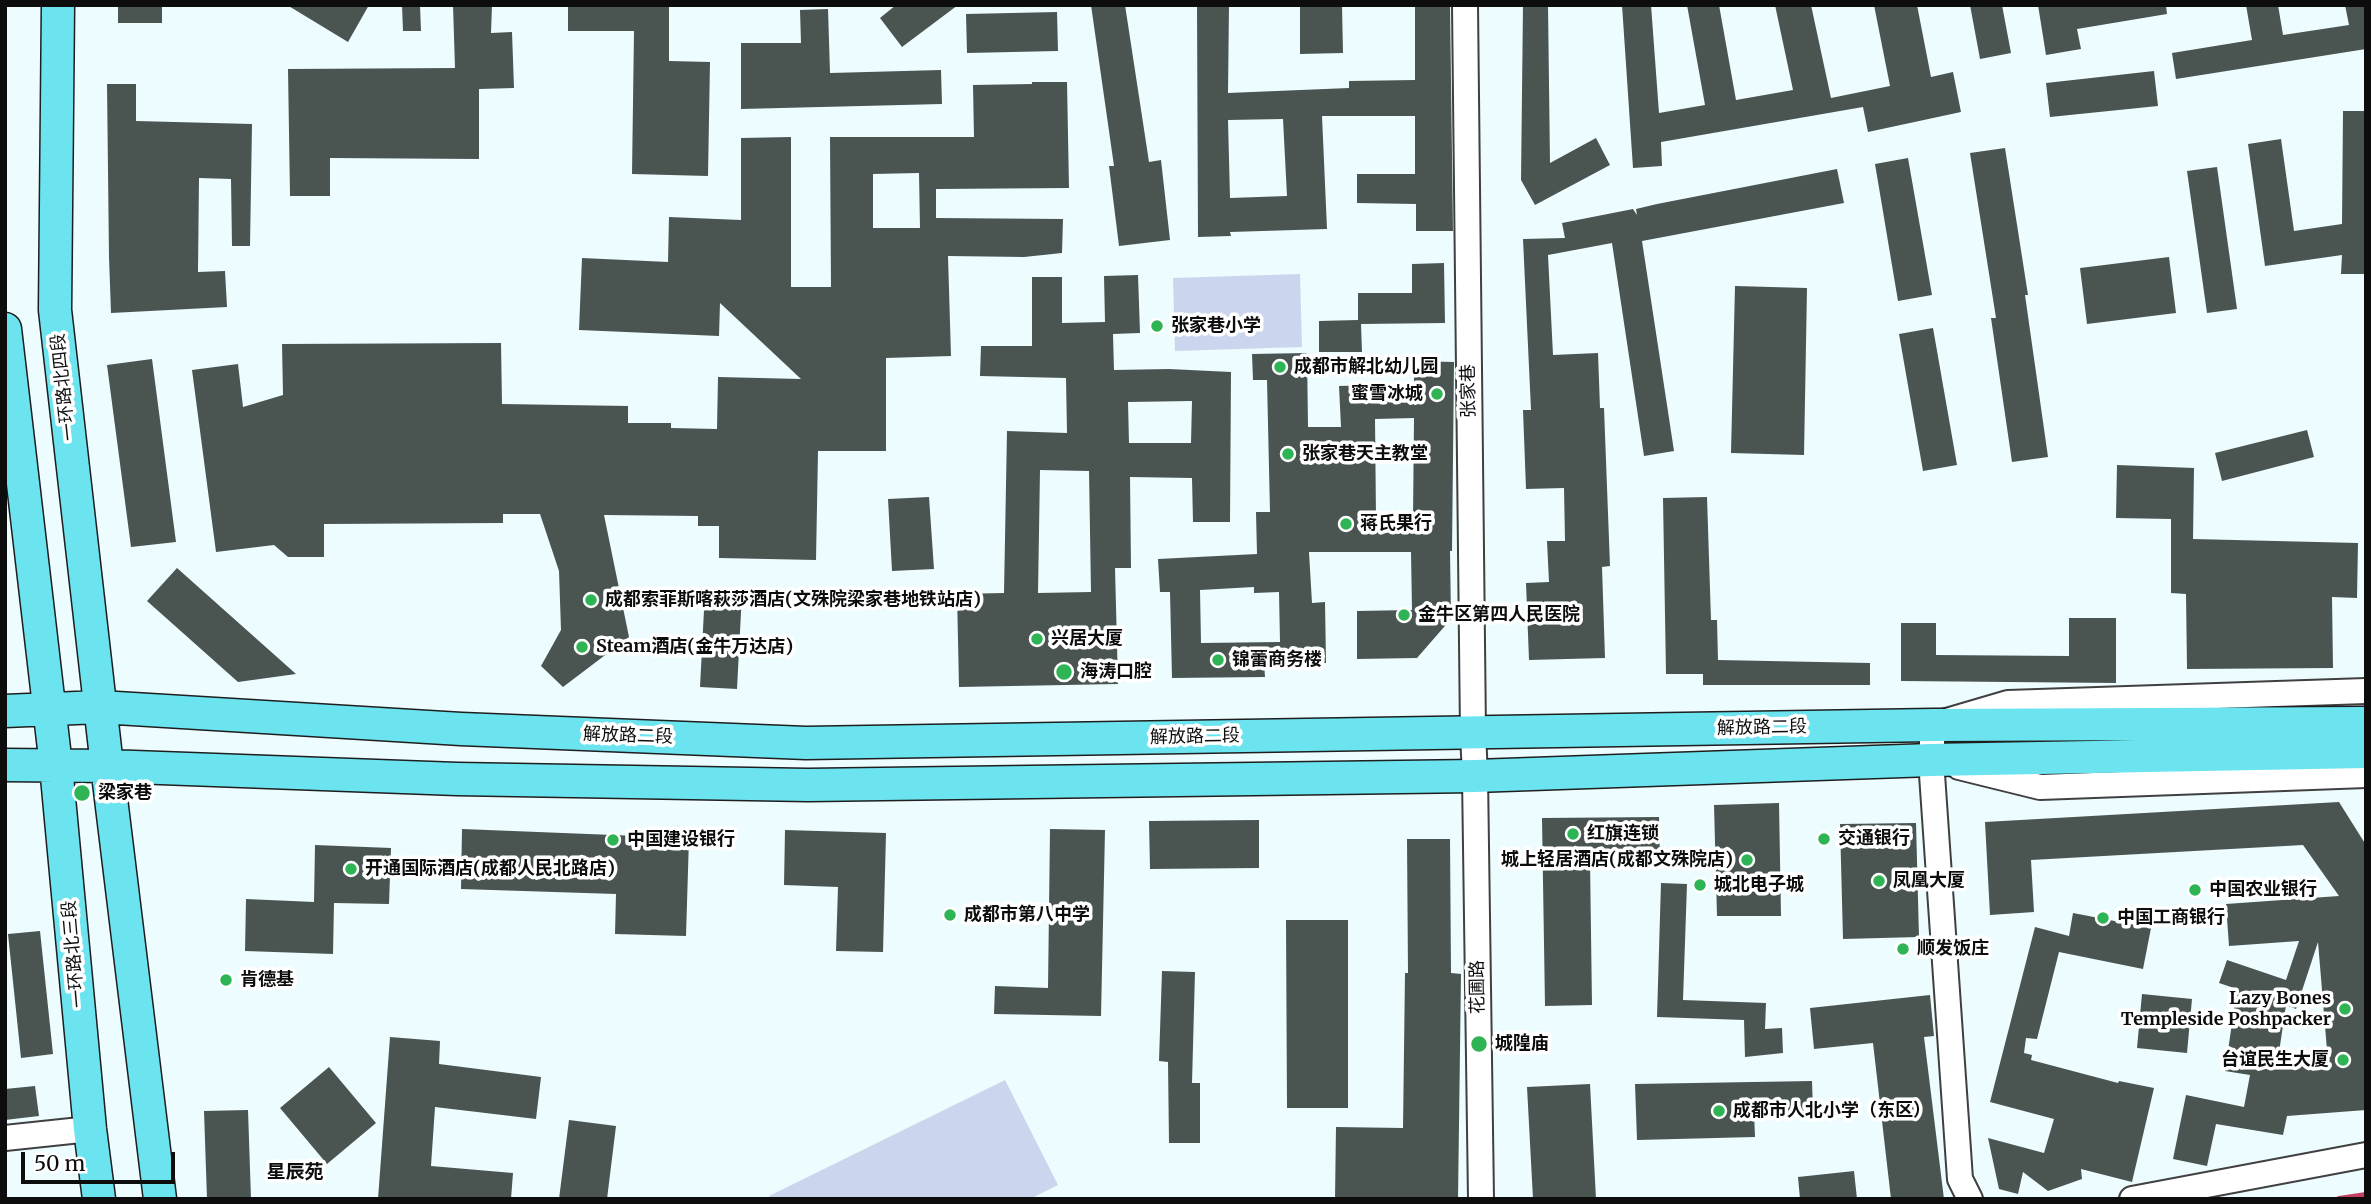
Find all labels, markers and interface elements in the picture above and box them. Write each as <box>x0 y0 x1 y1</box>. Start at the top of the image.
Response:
place label: 张家巷小学 <box>1171 315 1261 337</box>
marker: 张家巷小学 <box>1149 318 1165 334</box>
street label: 一环路北四段 <box>48 332 80 442</box>
place label: 成都市解北幼儿园 <box>1294 356 1438 378</box>
marker: 成都市解北幼儿园 <box>1272 359 1288 375</box>
street label: 张家巷 <box>1458 364 1480 418</box>
place label: 蜜雪冰城 <box>1351 383 1423 405</box>
marker: 蜜雪冰城 <box>1429 386 1445 402</box>
place label: 张家巷天主教堂 <box>1302 443 1428 465</box>
marker: 张家巷天主教堂 <box>1280 446 1296 462</box>
place label: 蒋氏果行 <box>1360 513 1432 535</box>
marker: 蒋氏果行 <box>1338 516 1354 532</box>
place label: 成都索菲斯喀萩莎酒店(文殊院梁家巷地铁站店) <box>605 589 981 611</box>
marker: 成都索菲斯喀萩莎酒店(文殊院梁家巷地铁站店) <box>583 592 599 608</box>
place label: 金牛区第四人民医院 <box>1418 604 1580 626</box>
marker: 金牛区第四人民医院 <box>1396 607 1412 623</box>
place label: 兴居大厦 <box>1051 628 1123 650</box>
marker: 兴居大厦 <box>1029 631 1045 647</box>
place label: Steam酒店(金牛万达店) <box>596 636 793 658</box>
marker: Steam酒店(金牛万达店) <box>574 639 590 655</box>
place label: 锦蕾商务楼 <box>1232 649 1322 671</box>
marker: 锦蕾商务楼 <box>1210 652 1226 668</box>
place label: 海涛口腔 <box>1080 661 1152 683</box>
marker: 海涛口腔 <box>1054 662 1074 682</box>
street label: 解放路二段 <box>1717 716 1807 740</box>
street label: 解放路二段 <box>583 724 673 748</box>
street label: 解放路二段 <box>1150 725 1240 749</box>
place label: 梁家巷 <box>98 782 152 804</box>
marker: 梁家巷 <box>72 783 92 803</box>
place label: 红旗连锁 <box>1587 823 1659 845</box>
marker: 红旗连锁 <box>1565 826 1581 842</box>
place label: 交通银行 <box>1838 828 1910 850</box>
place label: 中国建设银行 <box>627 829 735 851</box>
marker: 交通银行 <box>1816 831 1832 847</box>
marker: 中国建设银行 <box>605 832 621 848</box>
place label: 城上轻居酒店(成都文殊院店) <box>1501 849 1733 871</box>
marker: 城上轻居酒店(成都文殊院店) <box>1739 852 1755 868</box>
place label: 开通国际酒店(成都人民北路店) <box>365 858 615 880</box>
marker: 开通国际酒店(成都人民北路店) <box>343 861 359 877</box>
place label: 凤凰大厦 <box>1893 870 1965 892</box>
marker: 凤凰大厦 <box>1871 873 1887 889</box>
place label: 城北电子城 <box>1714 874 1804 896</box>
marker: 城北电子城 <box>1692 877 1708 893</box>
place label: 中国农业银行 <box>2209 879 2317 901</box>
marker: 中国农业银行 <box>2187 882 2203 898</box>
street label: 一环路北三段 <box>59 899 89 1009</box>
place label: 成都市第八中学 <box>964 904 1090 926</box>
marker: 成都市第八中学 <box>942 907 958 923</box>
place label: 中国工商银行 <box>2117 907 2225 929</box>
marker: 中国工商银行 <box>2095 910 2111 926</box>
place label: 顺发饭庄 <box>1917 938 1989 960</box>
marker: 顺发饭庄 <box>1895 941 1911 957</box>
street label: 花圃路 <box>1467 960 1489 1014</box>
place label: 肯德基 <box>240 969 294 991</box>
marker: 肯德基 <box>218 972 234 988</box>
place label: Lazy Bones Templeside Poshpacker <box>2121 988 2331 1030</box>
marker: Lazy Bones Templeside Poshpacker <box>2337 1001 2353 1017</box>
place label: 城隍庙 <box>1495 1033 1549 1055</box>
marker: 城隍庙 <box>1469 1034 1489 1054</box>
place label: 台谊民生大厦 <box>2221 1049 2329 1071</box>
marker: 台谊民生大厦 <box>2335 1052 2351 1068</box>
place label: 成都市人北小学（东区） <box>1733 1100 1931 1122</box>
marker: 成都市人北小学（东区） <box>1711 1103 1727 1119</box>
scale bar <box>24 1138 178 1182</box>
text: 50 m <box>34 1150 85 1177</box>
district label: 星辰苑 <box>267 1162 323 1184</box>

